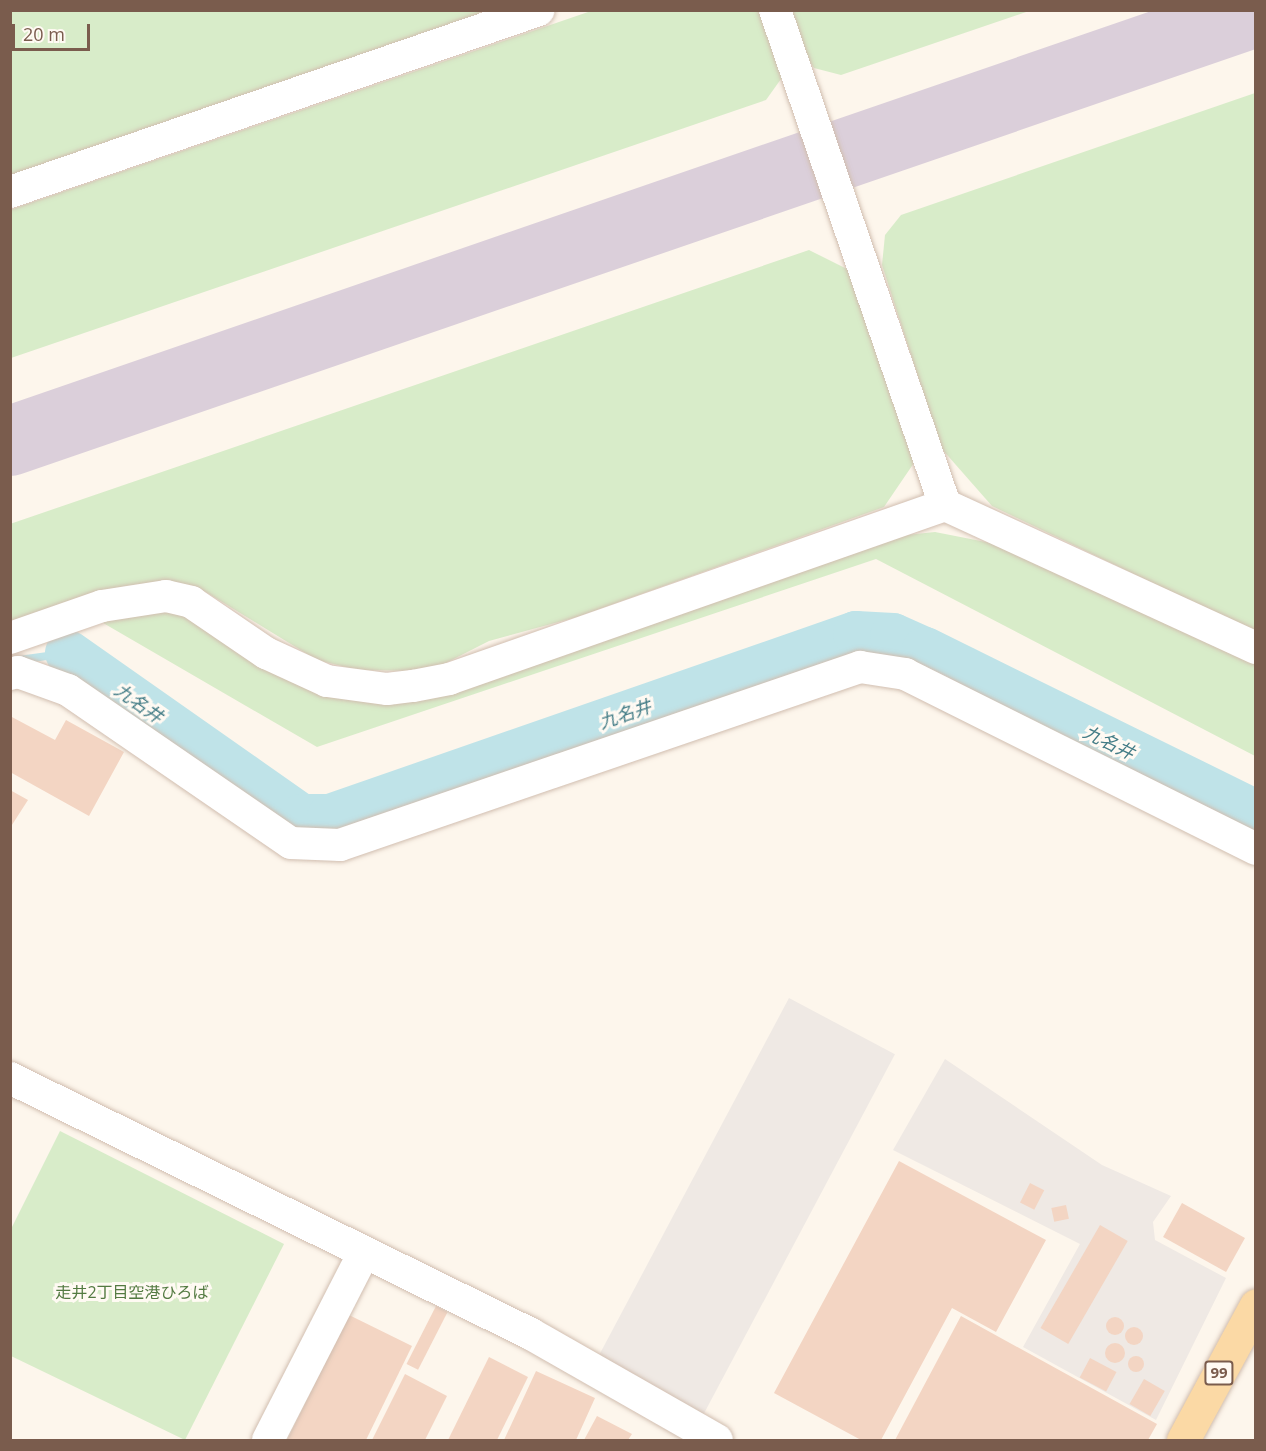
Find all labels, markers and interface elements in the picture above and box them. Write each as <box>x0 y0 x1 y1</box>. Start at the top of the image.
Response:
scale bar <box>15 12 93 50</box>
text: 20 m <box>23 22 65 46</box>
water label: 九名井 <box>111 679 167 727</box>
water label: 九名井 <box>596 695 654 733</box>
water label: 九名井 <box>1080 720 1138 764</box>
park label: 走井2丁目空港ひろば <box>55 1282 209 1302</box>
road number: 99 <box>1204 1361 1234 1385</box>

